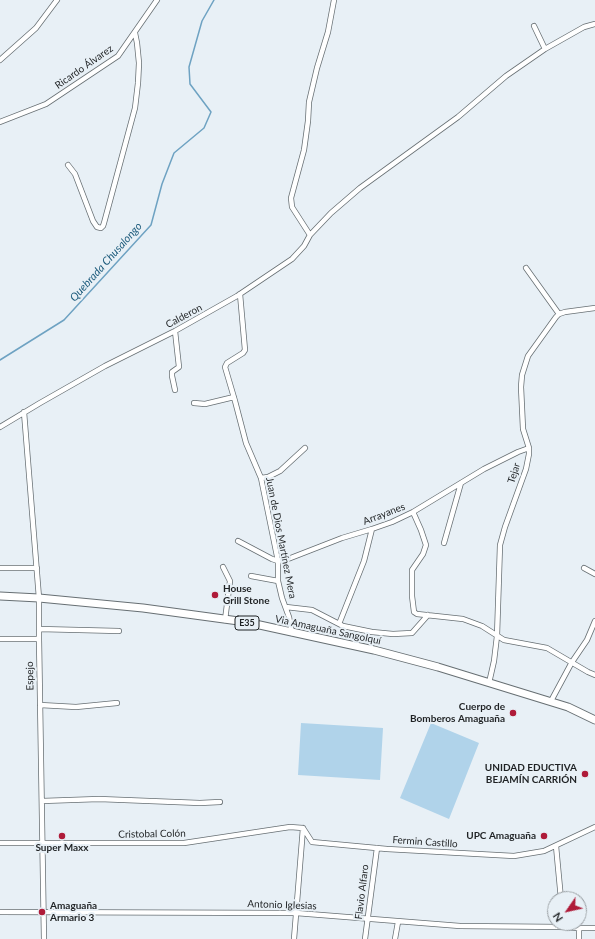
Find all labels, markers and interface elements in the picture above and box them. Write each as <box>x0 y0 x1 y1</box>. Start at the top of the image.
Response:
street label: Ricardo Álvarez <box>53 43 115 91</box>
water label: Quebrada Chusalongo <box>67 220 145 304</box>
street label: Calderon <box>164 301 204 331</box>
street label: Tejar <box>505 461 523 485</box>
street label: Juan de Dios Martínez Mera <box>263 476 299 600</box>
street label: Arrayanes <box>361 501 407 527</box>
place label: House Grill Stone <box>223 583 270 606</box>
marker: House Grill Stone <box>210 590 220 600</box>
street label: Via Amaguaña Sangolquí <box>274 613 382 647</box>
road number: E35 <box>235 616 259 630</box>
street label: Espejo <box>24 661 36 691</box>
place label: Cuerpo de Bomberos Amaguaña <box>410 701 505 724</box>
marker: Cuerpo de Bomberos Amaguaña <box>508 708 518 718</box>
place label: UNIDAD EDUCTIVA BEJAMÍN CARRIÓN <box>485 762 577 786</box>
marker: UNIDAD EDUCTIVA BEJAMÍN CARRIÓN <box>580 769 590 779</box>
street label: Cristobal Colón <box>118 827 186 841</box>
place label: UPC Amaguaña <box>466 830 536 842</box>
marker: Super Maxx <box>57 831 67 841</box>
marker: UPC Amaguaña <box>539 831 549 841</box>
street label: Fermin Castillo <box>392 834 458 850</box>
place label: Super Maxx <box>35 842 89 854</box>
street label: Flavio Alfaro <box>353 864 371 920</box>
north arrow <box>547 891 587 931</box>
street label: Antonio Iglesias <box>247 898 317 912</box>
place label: Amaguaña Armario 3 <box>50 900 97 924</box>
marker: Amaguaña Armario 3 <box>37 907 47 917</box>
text: N <box>550 910 565 925</box>

